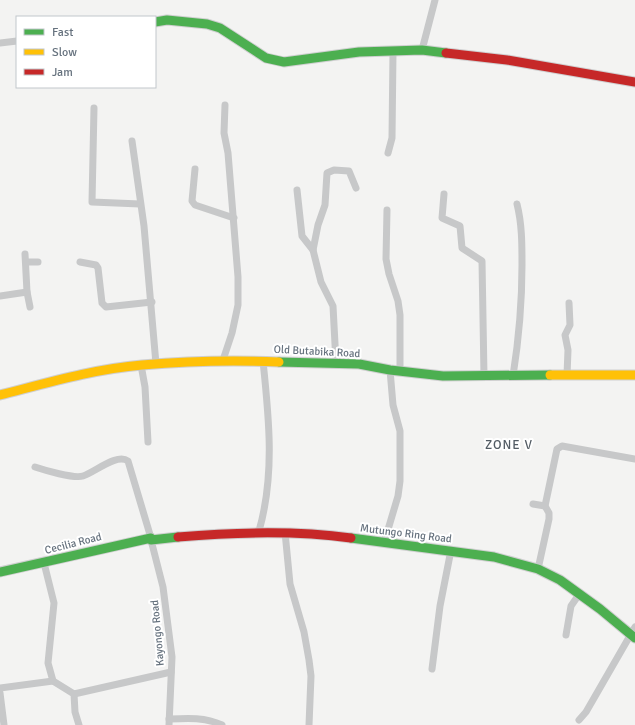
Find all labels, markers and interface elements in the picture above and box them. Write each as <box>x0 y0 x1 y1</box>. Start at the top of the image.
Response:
legend <box>16 16 156 88</box>
text: Fast <box>52 25 73 40</box>
text: Slow <box>52 45 77 60</box>
text: Jam <box>52 65 73 80</box>
street label: Old Butabika Road <box>273 343 361 360</box>
district label: ZONE V <box>485 437 533 453</box>
street label: Mutungo Ring Road <box>359 521 453 546</box>
street label: Cecilia Road <box>43 530 103 557</box>
street label: Kayongo Road <box>148 599 167 667</box>

